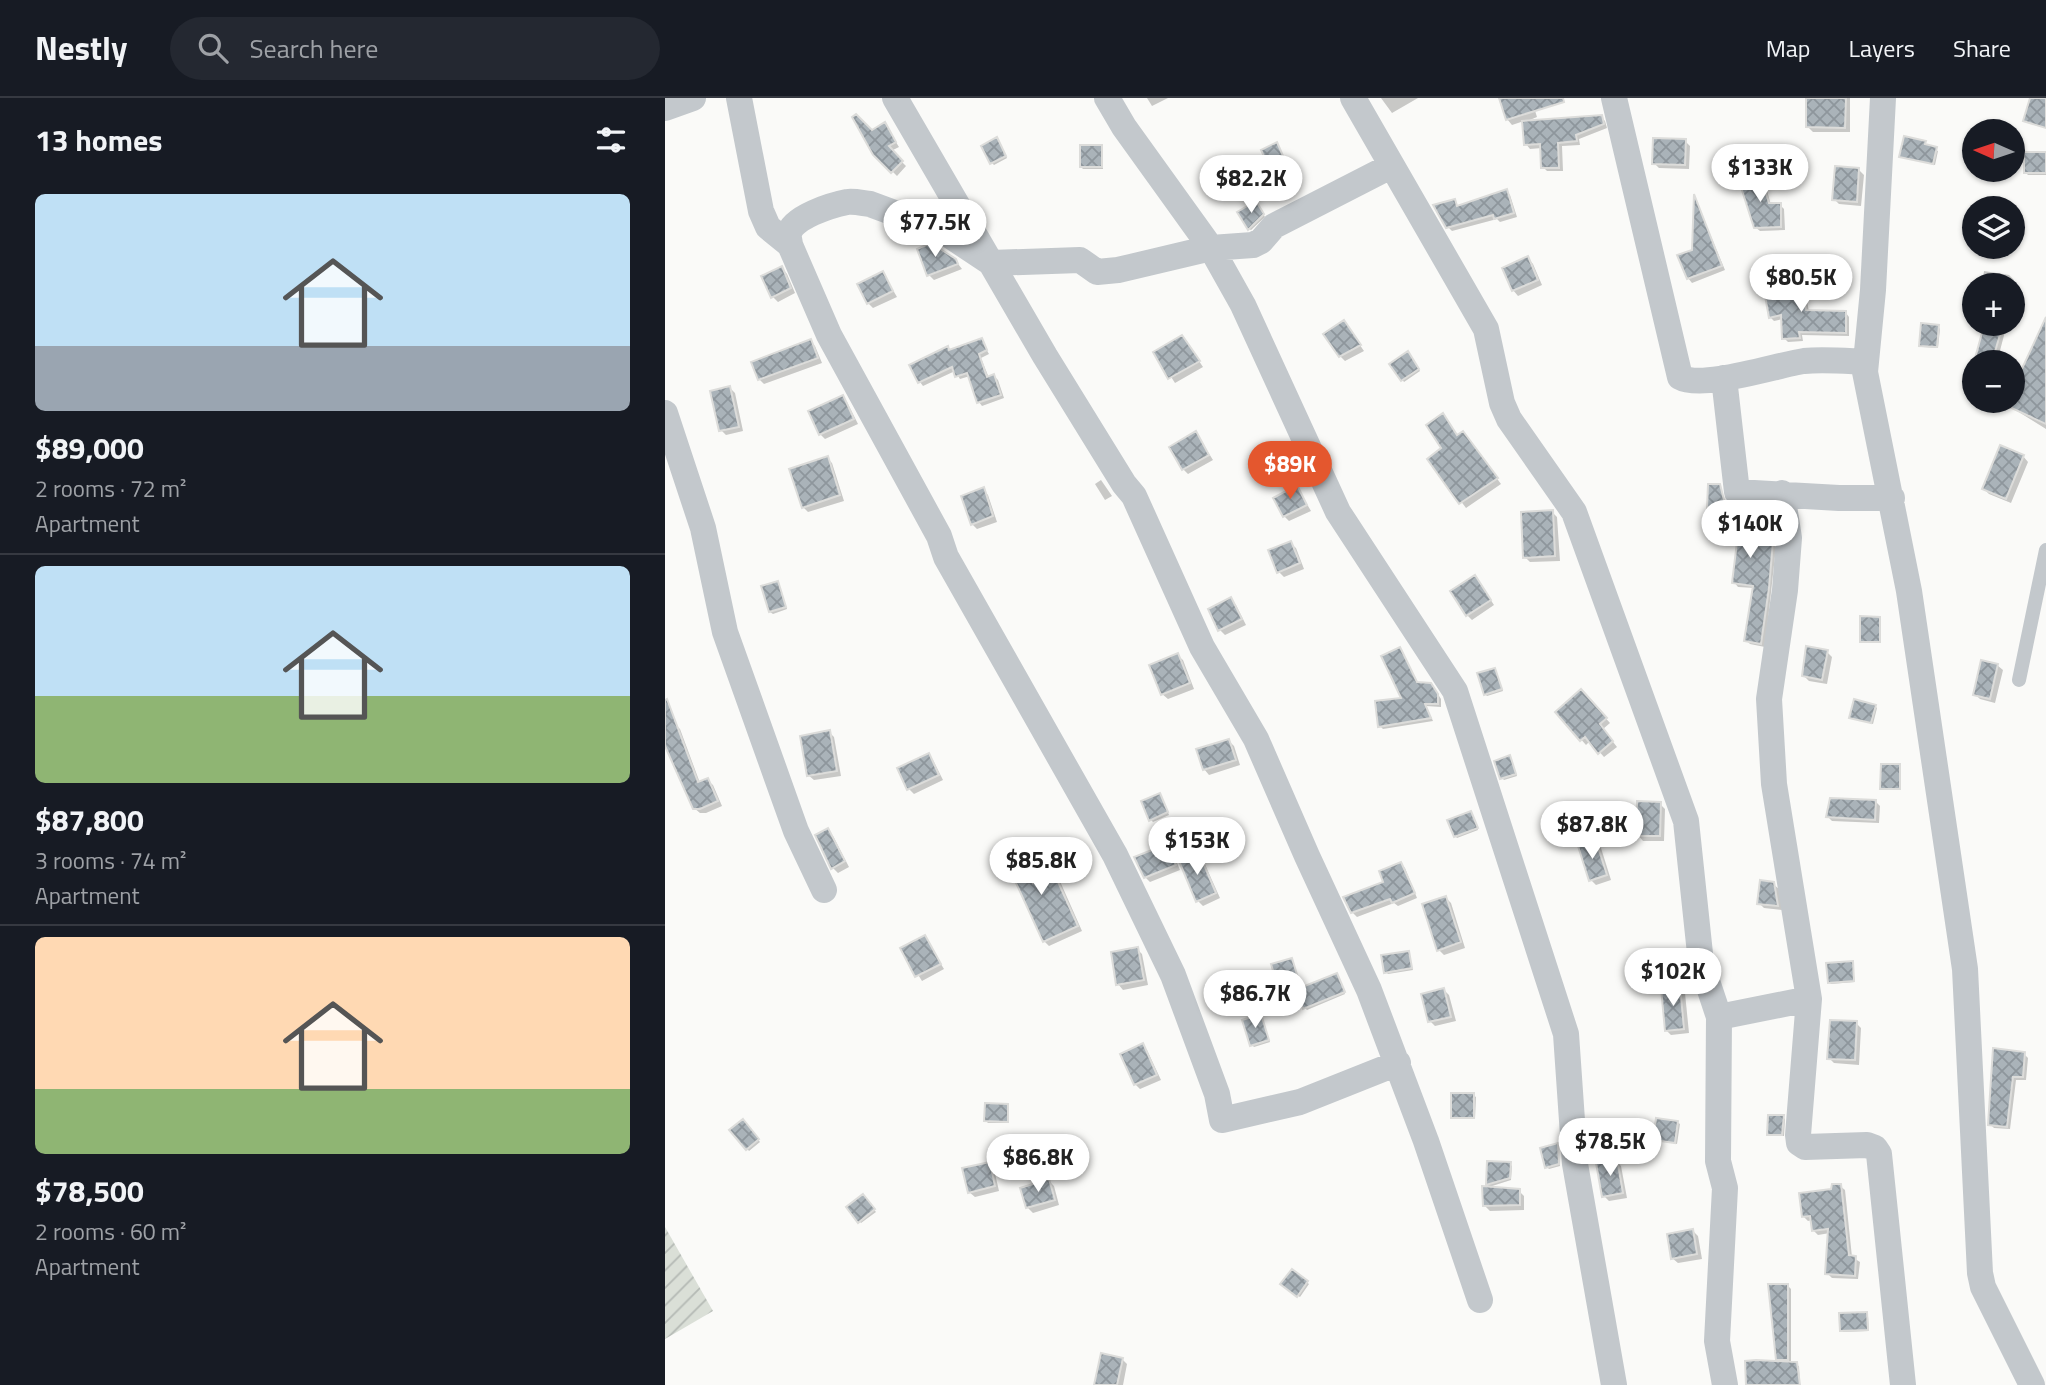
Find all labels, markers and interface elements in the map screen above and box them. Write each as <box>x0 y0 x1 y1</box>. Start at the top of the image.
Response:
search box <box>170 17 660 80</box>
text: Nestly <box>35 23 128 73</box>
icon: search <box>194 29 232 67</box>
text: Search here <box>250 29 378 68</box>
text: Map <box>1766 30 1811 66</box>
text: Layers <box>1849 30 1915 66</box>
text: Share <box>1953 30 2011 66</box>
text: 13 homes <box>35 117 162 163</box>
north arrow <box>1962 119 2025 182</box>
map controls <box>1962 119 2025 413</box>
icon: filters <box>592 121 630 159</box>
pin: $133K <box>1711 144 1809 204</box>
text: $133K <box>1727 149 1793 184</box>
pin: $82.2K <box>1194 156 1308 215</box>
text: $82.2K <box>1215 160 1287 195</box>
button: layers <box>1962 196 2025 259</box>
pin: $77.5K <box>878 200 992 259</box>
text: $77.5K <box>899 204 971 239</box>
icon: home <box>270 240 396 366</box>
pin: $80.5K <box>1744 254 1858 314</box>
text: $80.5K <box>1765 259 1837 294</box>
button: + <box>1962 273 2025 336</box>
button: − <box>1962 350 2025 413</box>
text: $89,000 <box>35 425 144 471</box>
pin: $89K <box>1249 442 1331 501</box>
text: $89K <box>1264 446 1316 481</box>
text: 2 rooms · 72 m² <box>35 471 186 506</box>
pin: $140K <box>1701 500 1799 560</box>
text: $140K <box>1717 505 1783 540</box>
text: Apartment <box>35 506 140 541</box>
icon: home <box>270 612 396 738</box>
text: $87,800 <box>35 797 144 843</box>
pin: $87.8K <box>1535 802 1649 861</box>
text: $87.8K <box>1556 806 1628 841</box>
pin: $153K <box>1148 818 1246 877</box>
text: $153K <box>1164 822 1230 857</box>
pin: $85.8K <box>984 838 1098 897</box>
text: $85.8K <box>1005 842 1077 877</box>
text: 3 rooms · 74 m² <box>35 843 186 878</box>
text: Apartment <box>35 878 140 913</box>
pin: $102K <box>1624 948 1722 1008</box>
text: $102K <box>1640 953 1706 988</box>
pin: $86.7K <box>1198 970 1312 1030</box>
text: $86.7K <box>1219 975 1291 1010</box>
icon: home <box>270 983 396 1109</box>
pin: $78.5K <box>1553 1118 1667 1178</box>
text: $78.5K <box>1574 1123 1646 1158</box>
pin: $86.8K <box>981 1134 1095 1194</box>
text: $86.8K <box>1002 1139 1074 1174</box>
text: $78,500 <box>35 1168 144 1214</box>
text: 2 rooms · 60 m² <box>35 1214 186 1249</box>
text: Apartment <box>35 1249 140 1284</box>

